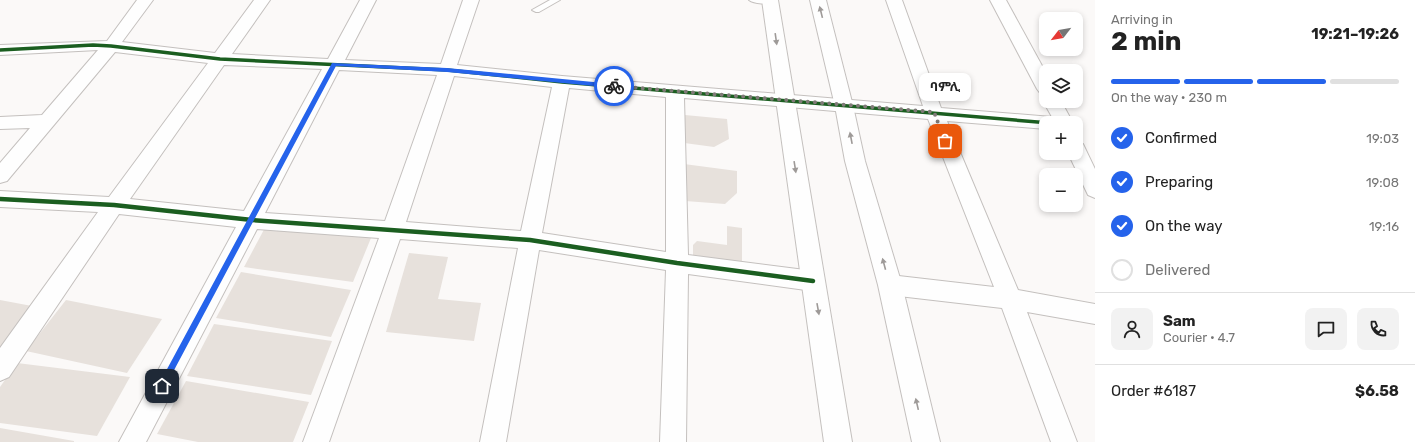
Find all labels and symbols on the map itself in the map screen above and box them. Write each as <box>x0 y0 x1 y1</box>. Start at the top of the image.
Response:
one-way arrow <box>818 5 824 17</box>
north arrow <box>1039 12 1083 56</box>
one-way arrow <box>772 33 779 45</box>
courier <box>594 66 634 106</box>
callout: ባምሊ <box>919 73 971 101</box>
pin <box>928 124 962 158</box>
one-way arrow <box>847 132 853 144</box>
one-way arrow <box>792 161 798 173</box>
one-way arrow <box>881 258 887 270</box>
one-way arrow <box>815 303 821 315</box>
pin <box>145 369 179 403</box>
one-way arrow <box>914 398 920 410</box>

